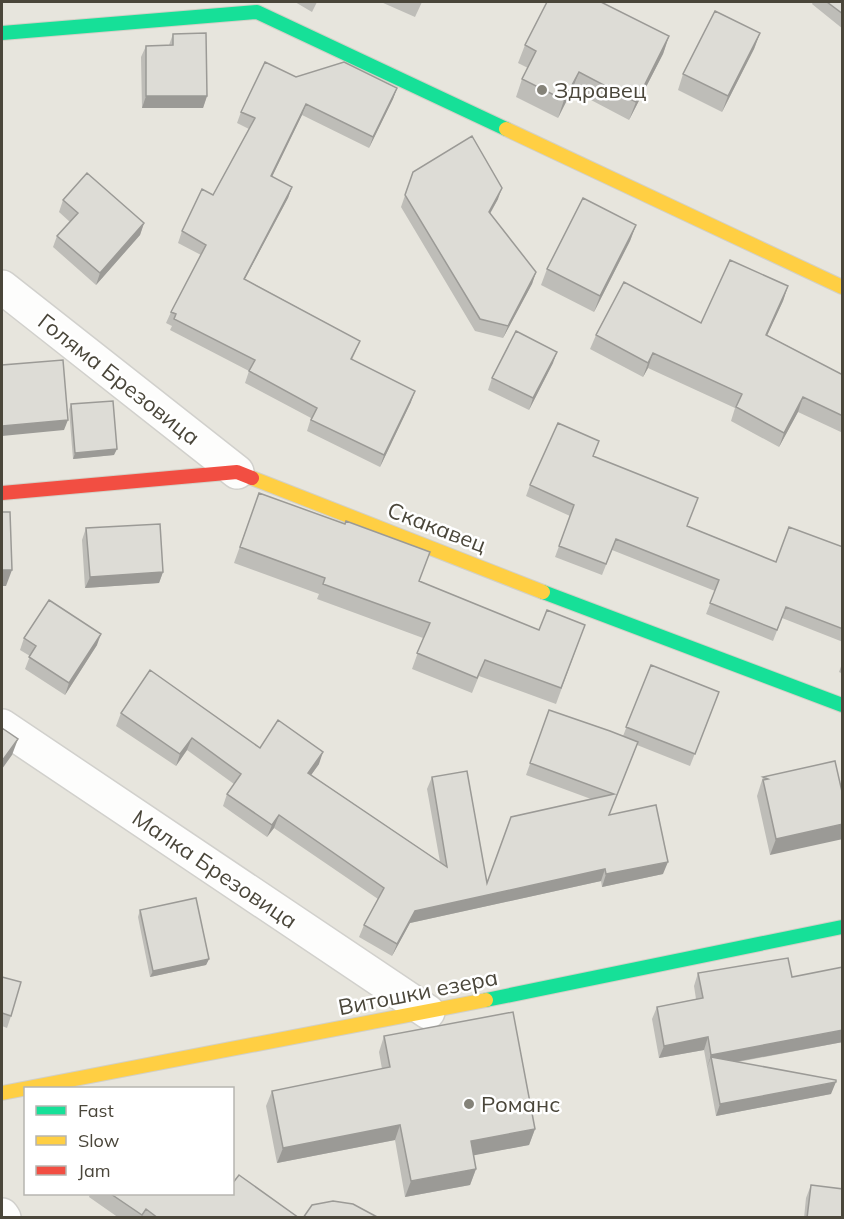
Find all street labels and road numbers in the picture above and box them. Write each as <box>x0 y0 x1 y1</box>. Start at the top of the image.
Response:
street label: Голяма Брезовица <box>32 307 206 451</box>
street label: Скакавец <box>384 495 490 559</box>
street label: Малка Брезовица <box>127 803 303 935</box>
street label: Витошки езера <box>336 963 500 1021</box>

